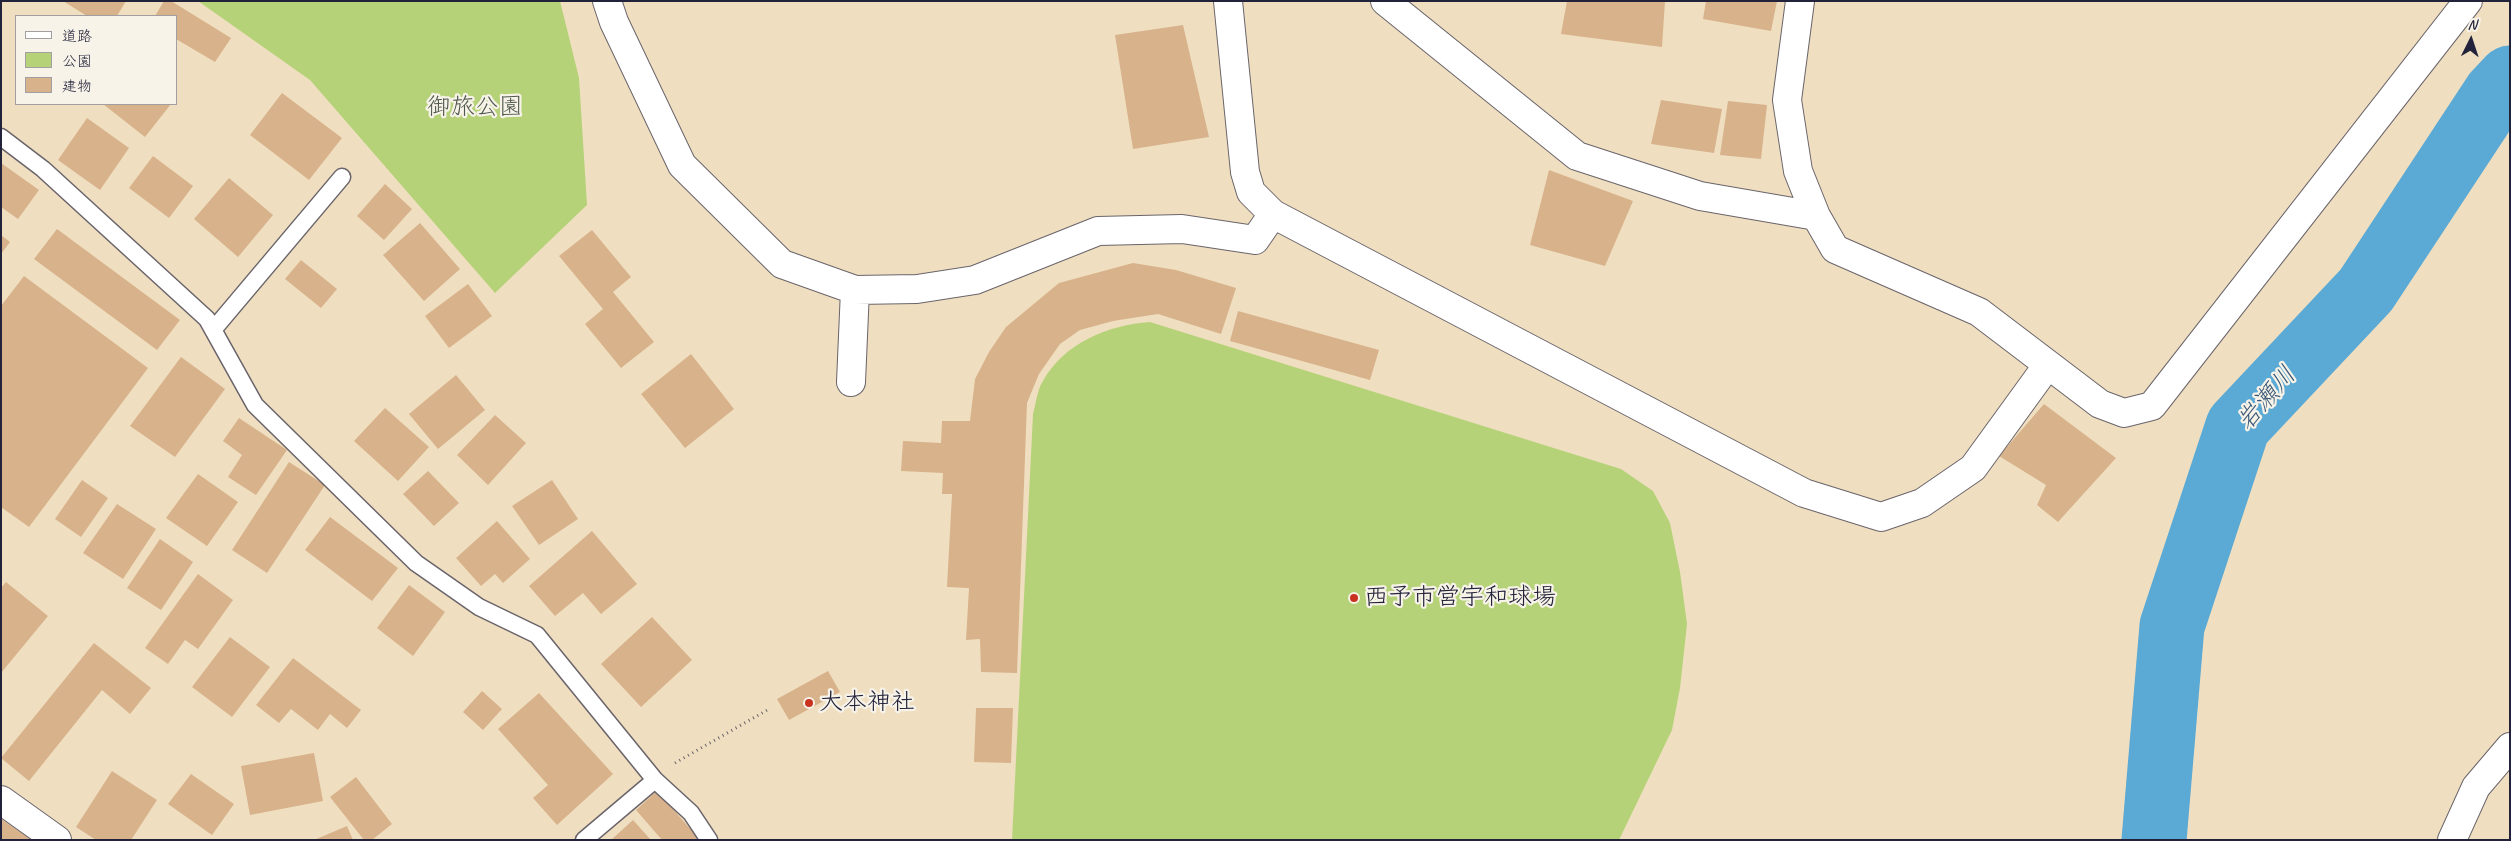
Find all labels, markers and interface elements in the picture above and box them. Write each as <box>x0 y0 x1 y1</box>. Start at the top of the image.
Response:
legend <box>15 15 178 105</box>
north arrow <box>2446 15 2496 65</box>
text: N <box>2467 16 2477 33</box>
text: 道路 <box>62 27 92 46</box>
text: 公園 <box>62 52 92 71</box>
text: 建物 <box>62 77 92 96</box>
park label: 御旅公園 <box>427 94 523 122</box>
water label: 岩瀬川 <box>2231 361 2303 437</box>
place label: 西予市営宇和球場 <box>1364 584 1556 612</box>
marker: 西予市営宇和球場 <box>1348 592 1360 604</box>
place label: 大本神社 <box>819 689 915 717</box>
marker: 大本神社 <box>803 697 815 709</box>

